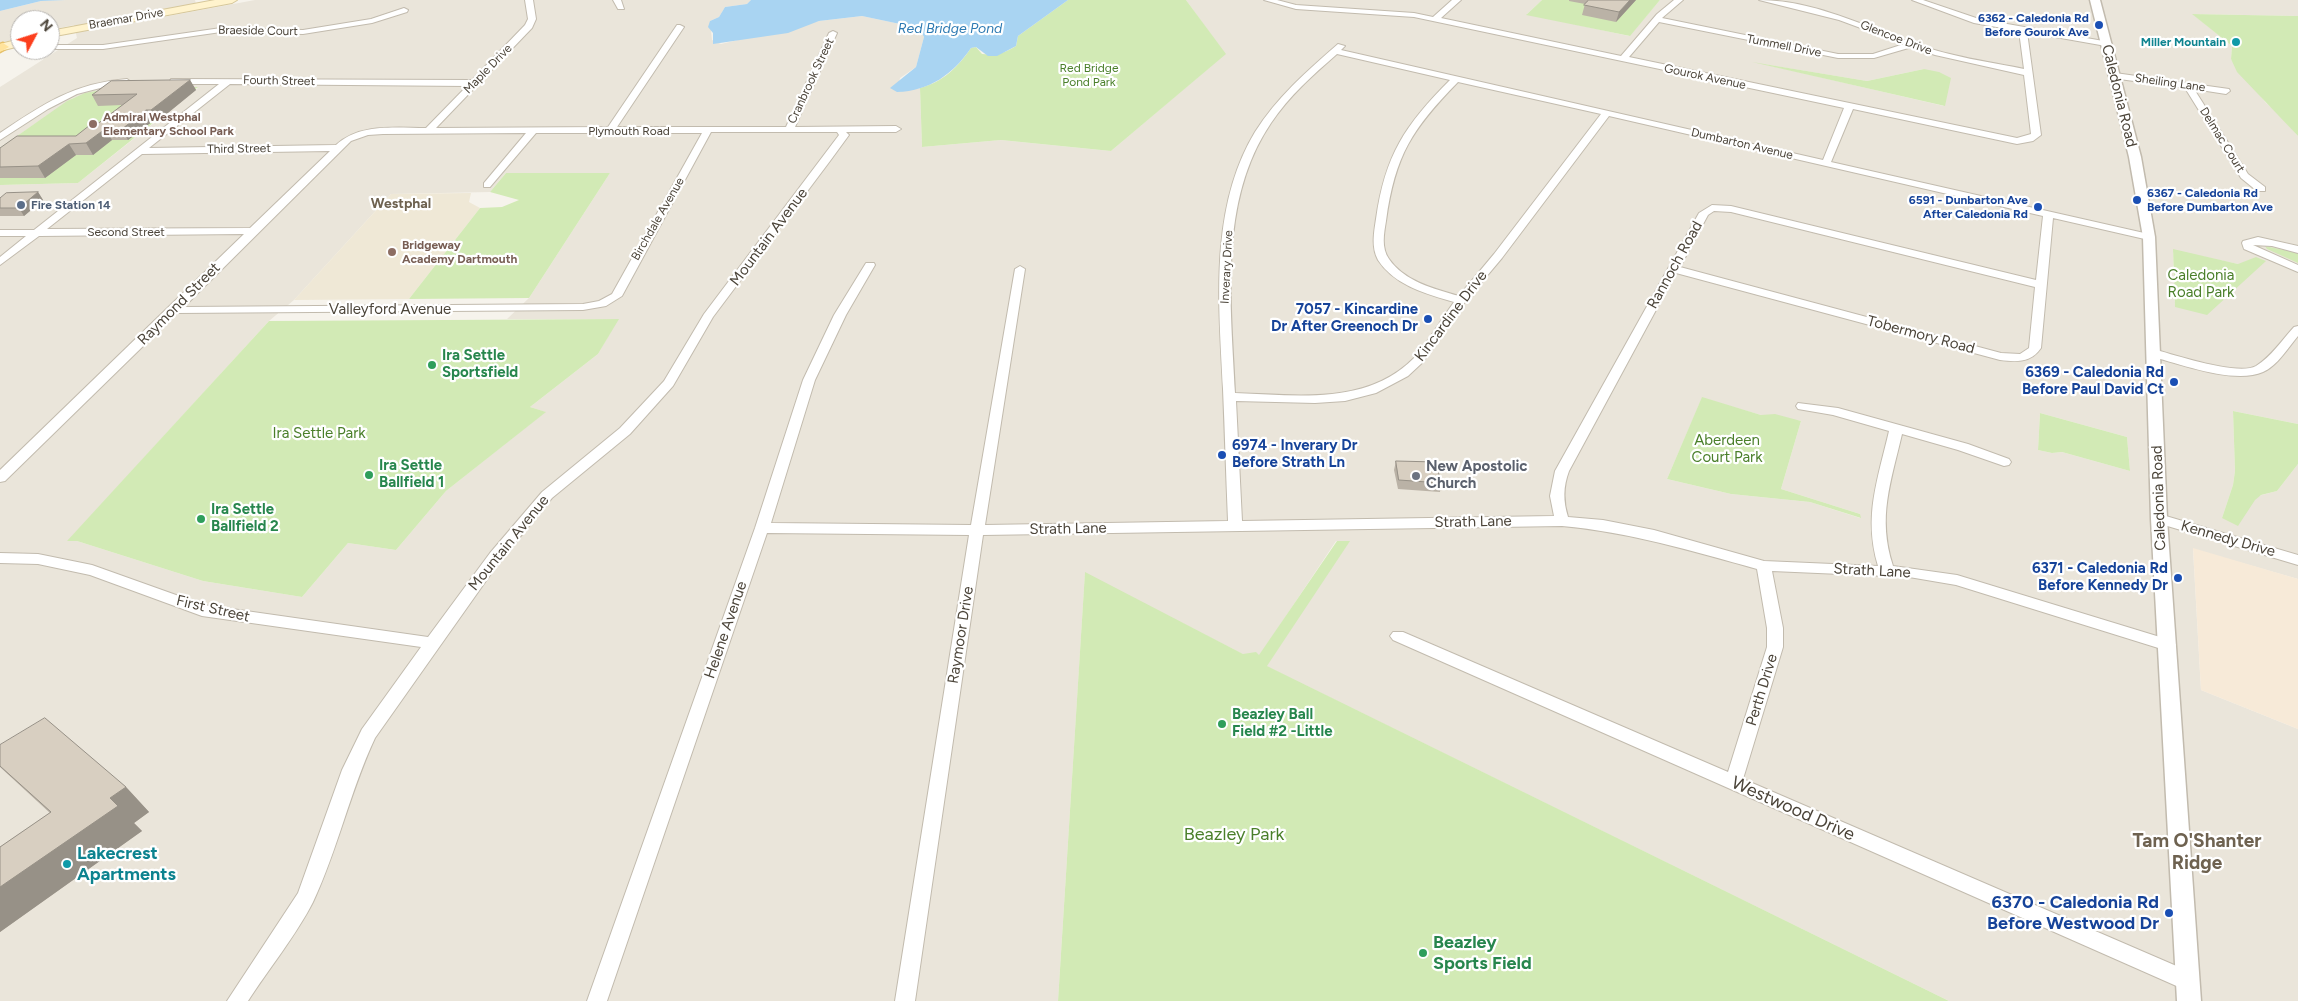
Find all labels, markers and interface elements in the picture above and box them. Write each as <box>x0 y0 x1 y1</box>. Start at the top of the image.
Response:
street label: Braemar Drive <box>88 5 164 33</box>
north arrow <box>10 10 60 60</box>
place label: 6362 - Caledonia Rd Before Gourok Ave <box>1978 11 2089 39</box>
text: N <box>36 16 56 35</box>
street label: Glencoe Drive <box>1858 18 1934 58</box>
marker: 6362 - Caledonia Rd Before Gourok Ave <box>2093 19 2105 31</box>
water label: Red Bridge Pond <box>898 21 1002 37</box>
street label: Braeside Court <box>218 23 298 39</box>
street label: Tummell Drive <box>1745 32 1823 60</box>
place label: Miller Mountain <box>2141 35 2226 49</box>
street label: Cranbrook Street <box>785 36 837 126</box>
marker: Miller Mountain <box>2230 36 2242 48</box>
street label: Maple Drive <box>461 41 515 97</box>
street label: Caledonia Road <box>2098 43 2140 149</box>
park label: Red Bridge Pond Park <box>1060 61 1118 89</box>
street label: Gourok Avenue <box>1663 61 1747 93</box>
street label: Sheiling Lane <box>2134 71 2206 95</box>
street label: Fourth Street <box>243 73 315 89</box>
street label: Delmac Court <box>2196 105 2248 175</box>
place label: Admiral Westphal Elementary School Park <box>103 110 234 138</box>
marker: Admiral Westphal Elementary School Park <box>87 118 99 130</box>
street label: Plymouth Road <box>588 124 670 138</box>
street label: Dumbarton Avenue <box>1690 125 1794 163</box>
street label: Third Street <box>207 141 271 157</box>
street label: Birchdale Avenue <box>628 175 688 263</box>
street label: Mountain Avenue <box>726 185 812 289</box>
place label: 6367 - Caledonia Rd Before Dumbarton Ave <box>2147 186 2273 214</box>
place label: 6591 - Dunbarton Ave After Caledonia Rd <box>1909 193 2028 221</box>
marker: 6367 - Caledonia Rd Before Dumbarton Ave <box>2131 194 2143 206</box>
district label: Westphal <box>371 196 431 212</box>
place label: Fire Station 14 <box>31 198 111 212</box>
marker: Fire Station 14 <box>15 199 27 211</box>
marker: 6591 - Dunbarton Ave After Caledonia Rd <box>2032 201 2044 213</box>
street label: Rannoch Road <box>1644 218 1706 312</box>
street label: Second Street <box>87 225 165 239</box>
street label: Inverary Drive <box>1218 230 1236 304</box>
place label: Bridgeway Academy Dartmouth <box>402 238 517 266</box>
marker: Bridgeway Academy Dartmouth <box>386 246 398 258</box>
street label: Raymond Street <box>134 259 224 349</box>
street label: Kincardine Drive <box>1411 267 1491 365</box>
park label: Caledonia Road Park <box>2168 267 2234 302</box>
street label: Valleyford Avenue <box>329 301 451 319</box>
place label: 7057 - Kincardine Dr After Greenoch Dr <box>1271 301 1418 336</box>
street label: Tobermory Road <box>1865 312 1977 358</box>
marker: 7057 - Kincardine Dr After Greenoch Dr <box>1422 313 1434 325</box>
place label: Ira Settle Sportsfield <box>442 347 518 382</box>
marker: Ira Settle Sportsfield <box>426 359 438 371</box>
place label: 6369 - Caledonia Rd Before Paul David Ct <box>2022 364 2164 399</box>
marker: 6369 - Caledonia Rd Before Paul David Ct <box>2168 376 2180 388</box>
park label: Ira Settle Park <box>273 425 365 443</box>
park label: Aberdeen Court Park <box>1692 432 1762 467</box>
place label: 6974 - Inverary Dr Before Strath Ln <box>1232 437 1357 472</box>
street label: Caledonia Road <box>2148 445 2170 551</box>
marker: 6974 - Inverary Dr Before Strath Ln <box>1216 449 1228 461</box>
place label: Ira Settle Ballfield 1 <box>379 457 444 492</box>
place label: New Apostolic Church <box>1426 458 1528 493</box>
marker: Ira Settle Ballfield 1 <box>363 469 375 481</box>
marker: New Apostolic Church <box>1410 470 1422 482</box>
street label: Mountain Avenue <box>465 492 553 594</box>
place label: Ira Settle Ballfield 2 <box>211 501 279 536</box>
street label: Strath Lane <box>1434 512 1512 532</box>
marker: Ira Settle Ballfield 2 <box>195 513 207 525</box>
street label: Kennedy Drive <box>2179 517 2277 561</box>
street label: Strath Lane <box>1029 519 1107 539</box>
street label: Strath Lane <box>1833 560 1911 582</box>
place label: 6371 - Caledonia Rd Before Kennedy Dr <box>2032 560 2168 595</box>
marker: 6371 - Caledonia Rd Before Kennedy Dr <box>2172 572 2184 584</box>
street label: Helene Avenue <box>701 579 751 681</box>
street label: Raymoor Drive <box>944 585 978 685</box>
street label: First Street <box>174 592 252 626</box>
street label: Perth Drive <box>1743 652 1781 728</box>
place label: Beazley Ball Field #2 -Little <box>1232 706 1333 741</box>
marker: Beazley Ball Field #2 -Little <box>1216 718 1228 730</box>
street label: Westwood Drive <box>1728 772 1858 846</box>
park label: Beazley Park <box>1184 824 1284 846</box>
district label: Tam O'Shanter Ridge <box>2132 830 2262 874</box>
place label: Lakecrest Apartments <box>77 843 176 886</box>
marker: Lakecrest Apartments <box>61 858 73 870</box>
place label: 6370 - Caledonia Rd Before Westwood Dr <box>1987 892 2159 934</box>
marker: 6370 - Caledonia Rd Before Westwood Dr <box>2163 907 2175 919</box>
place label: Beazley Sports Field <box>1433 932 1532 974</box>
marker: Beazley Sports Field <box>1417 947 1429 959</box>

